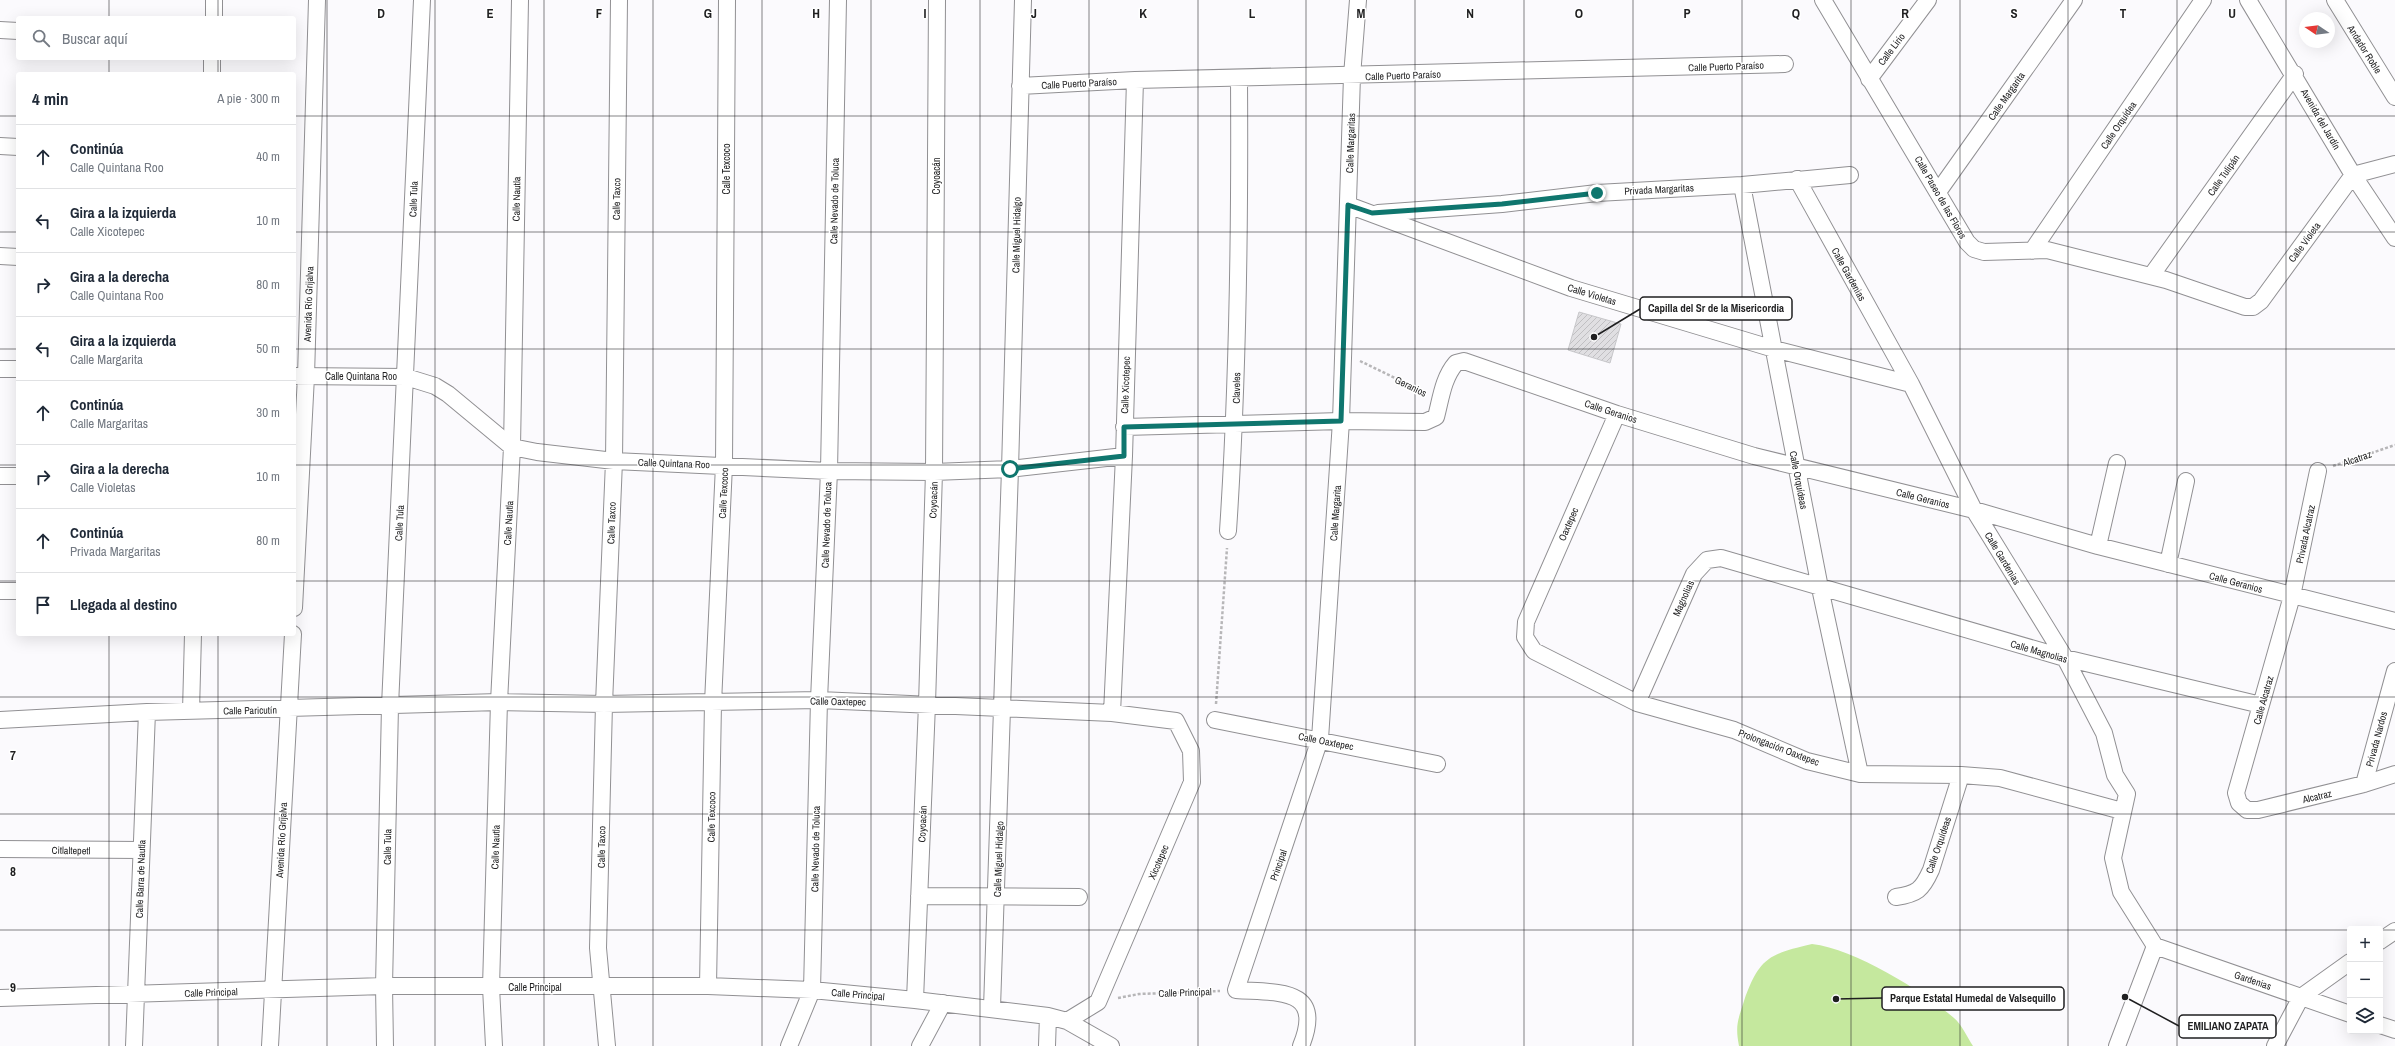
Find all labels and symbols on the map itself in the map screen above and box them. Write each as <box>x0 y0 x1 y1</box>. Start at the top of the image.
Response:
text: D <box>377 5 385 22</box>
text: E <box>486 5 494 22</box>
text: F <box>596 5 603 22</box>
text: G <box>704 5 712 22</box>
text: H <box>812 5 820 22</box>
text: I <box>924 5 927 22</box>
text: J <box>1031 5 1037 22</box>
text: K <box>1139 5 1147 22</box>
text: L <box>1249 5 1256 22</box>
text: M <box>1357 5 1366 22</box>
text: N <box>1466 5 1474 22</box>
text: O <box>1575 5 1583 22</box>
text: P <box>1683 5 1691 22</box>
text: Q <box>1792 5 1800 22</box>
text: R <box>1901 5 1909 22</box>
text: S <box>2010 5 2018 22</box>
text: T <box>2120 5 2127 22</box>
text: U <box>2228 5 2236 22</box>
north arrow <box>2299 12 2335 48</box>
street label: Andador Roble <box>2344 22 2385 76</box>
street label: Calle Lirio <box>1875 30 1908 68</box>
street label: Calle Puerto Paraíso <box>1688 59 1764 74</box>
street label: Calle Puerto Paraíso <box>1365 68 1441 83</box>
street label: Calle Margarita <box>1985 69 2028 123</box>
street label: Calle Puerto Paraíso <box>1041 75 1118 92</box>
street label: Avenida del Jardín <box>2297 86 2343 152</box>
street label: Calle Orquídea <box>2098 98 2139 152</box>
street label: Calle Margaritas <box>1343 113 1358 173</box>
street label: Calle Texcoco <box>720 143 733 194</box>
street label: Calle Tulipán <box>2204 152 2242 198</box>
street label: Calle Paseo de las Flores <box>1912 154 1970 241</box>
street label: Calle Nevado de Toluca <box>827 157 842 244</box>
street label: Coyoacán <box>930 158 943 194</box>
street label: Calle Nautla <box>510 176 523 221</box>
street label: Calle Taxco <box>610 177 623 220</box>
street label: Calle Tula <box>406 180 421 217</box>
street label: Privada Margaritas <box>1624 181 1694 198</box>
route end <box>1588 184 1606 202</box>
street label: Calle Miguel Hidalgo <box>1009 196 1024 273</box>
street label: Calle Violeta <box>2286 219 2324 265</box>
street label: Calle Gardenias <box>1829 245 1869 303</box>
street label: Avenida Río Grijalva <box>301 266 316 343</box>
street label: Calle Violetas <box>1566 281 1618 308</box>
callout: Capilla del Sr de la Misericordia <box>1640 297 1792 320</box>
text: Capilla del Sr de la Misericordia <box>1648 301 1784 315</box>
street label: Calle Xicotepec <box>1118 356 1133 414</box>
street label: Calle Quintana Roo <box>325 370 397 383</box>
street label: Claveles <box>1230 372 1243 404</box>
street label: Geranios <box>1393 373 1429 400</box>
street label: Calle Geranios <box>1583 397 1639 426</box>
street label: Alcatraz <box>2340 448 2373 470</box>
street label: Calle Orquídeas <box>1786 450 1811 510</box>
street label: Calle Quintana Roo <box>638 456 711 471</box>
route start <box>1001 460 1019 478</box>
street label: Calle Texcoco <box>716 467 731 519</box>
street label: Calle Nevado de Toluca <box>818 481 835 568</box>
street label: Coyoacán <box>926 481 941 519</box>
street label: Calle Margarita <box>1327 484 1344 541</box>
street label: Calle Geranios <box>1895 486 1951 511</box>
street label: Calle Nautla <box>501 500 516 546</box>
street label: Calle Taxco <box>604 501 619 544</box>
street label: Calle Tula <box>392 504 407 541</box>
street label: Privada Alcatraz <box>2293 504 2318 565</box>
street label: Oaxtepec <box>1556 505 1581 543</box>
street label: Calle Gardenias <box>1982 530 2023 587</box>
street label: Calle Geranios <box>2208 569 2264 596</box>
street label: Magnolias <box>1670 578 1697 618</box>
street label: Calle Magnolias <box>2009 637 2069 666</box>
street label: Calle Alcatraz <box>2250 674 2277 726</box>
street label: Calle Oaxtepec <box>810 695 866 708</box>
street label: Calle Paricutín <box>223 704 277 717</box>
street label: Privada Nardos <box>2363 710 2390 768</box>
street label: Prolongación Oaxtepec <box>1736 726 1821 769</box>
street label: Calle Oaxtepec <box>1297 730 1355 753</box>
text: 7 <box>10 747 16 764</box>
street label: Alcatraz <box>2300 787 2333 806</box>
street label: Calle Texcoco <box>705 791 718 843</box>
street label: Avenida Río Grijalva <box>273 802 290 879</box>
street label: Calle Nevado de Toluca <box>808 805 823 892</box>
street label: Coyoacán <box>915 805 930 843</box>
street label: Calle Orquídeas <box>1923 815 1954 875</box>
street label: Calle Miguel Hidalgo <box>991 820 1006 897</box>
street label: Calle Nautla <box>488 824 503 870</box>
street label: Calle Taxco <box>595 825 608 868</box>
street label: Calle Tula <box>381 828 394 865</box>
street label: Calle Barra de Nautla <box>133 839 148 918</box>
street label: Xicotepec <box>1145 843 1172 882</box>
street label: Citlaltepetl <box>52 844 91 857</box>
street label: Principal <box>1267 848 1290 883</box>
text: 8 <box>10 863 16 880</box>
street label: Gardenias <box>2233 968 2273 993</box>
text: 9 <box>10 979 16 996</box>
street label: Calle Principal <box>508 981 562 994</box>
street label: Calle Principal <box>184 985 238 1000</box>
street label: Calle Principal <box>1158 985 1212 1000</box>
street label: Calle Principal <box>831 986 885 1003</box>
callout: Parque Estatal Humedal de Valsequillo <box>1882 987 2064 1010</box>
text: Parque Estatal Humedal de Valsequillo <box>1890 991 2056 1005</box>
callout: EMILIANO ZAPATA <box>2179 1015 2276 1038</box>
text: EMILIANO ZAPATA <box>2187 1019 2269 1033</box>

